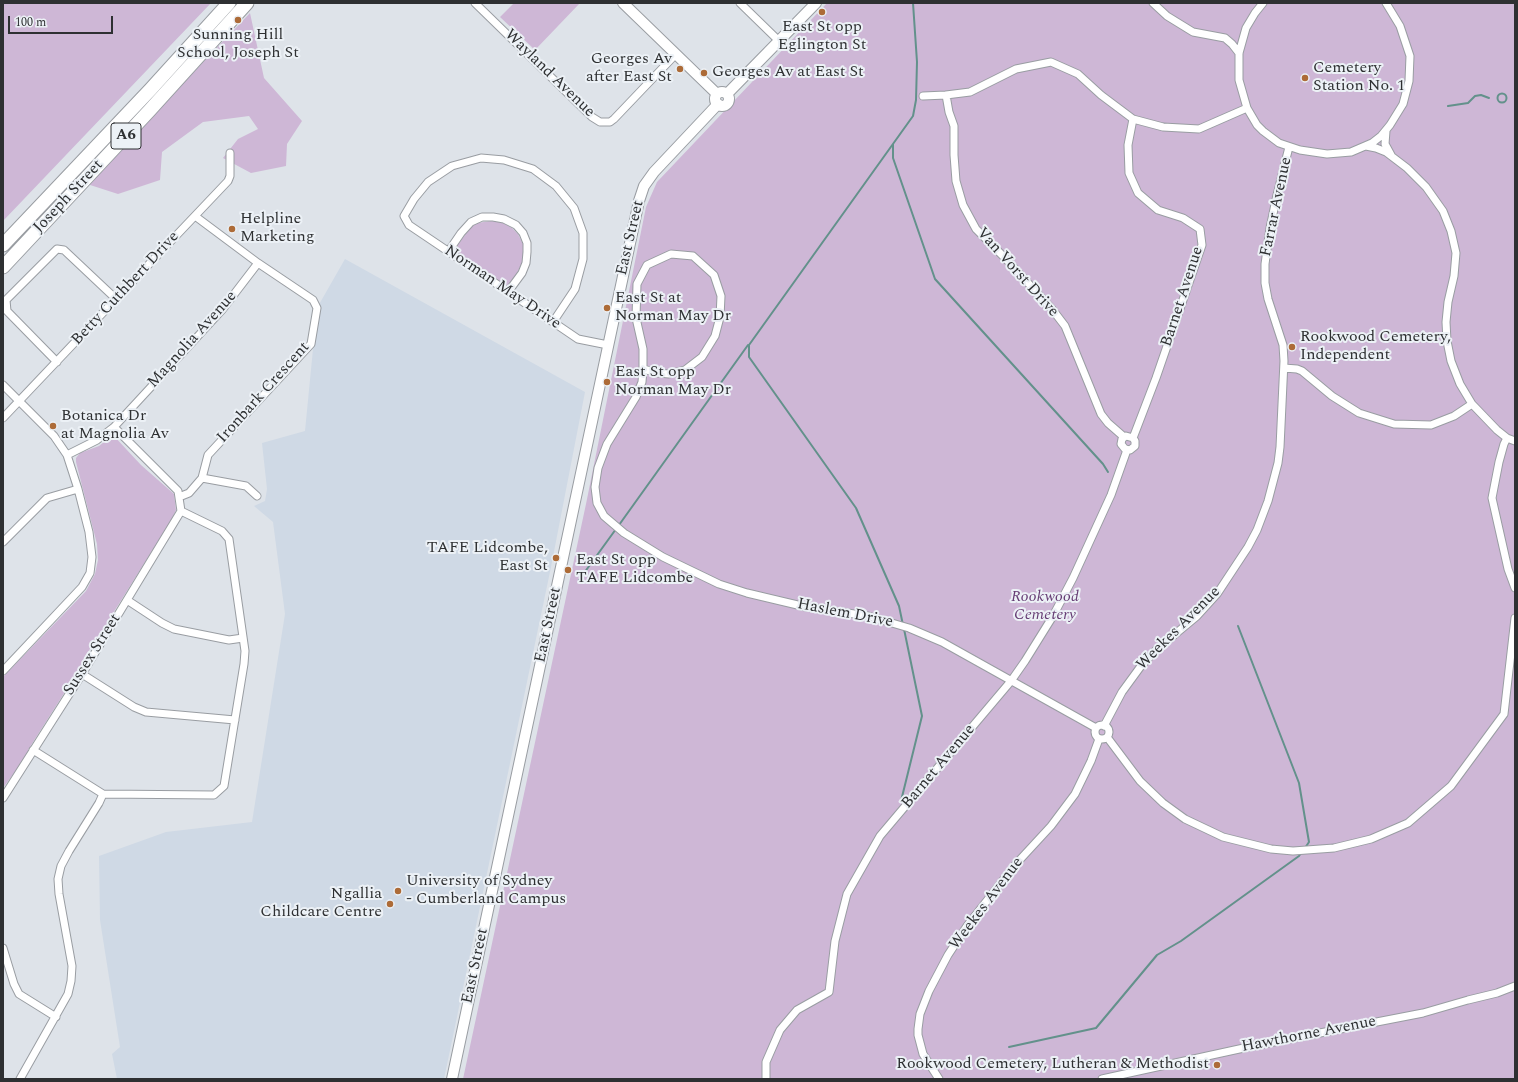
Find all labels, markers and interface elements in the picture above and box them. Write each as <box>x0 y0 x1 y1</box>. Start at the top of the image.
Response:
marker: East St opp Eglington St <box>817 7 827 17</box>
scale bar <box>10 8 115 34</box>
text: 100 m <box>15 13 46 32</box>
marker: Sunning Hill School, Joseph St <box>233 15 243 25</box>
place label: East St opp Eglington St <box>778 18 866 56</box>
place label: Sunning Hill School, Joseph St <box>177 26 299 64</box>
street label: Wayland Avenue <box>500 26 598 122</box>
place label: Georges Av after East St <box>586 50 672 88</box>
place label: Cemetery Station No. 1 <box>1313 59 1405 97</box>
place label: Georges Av at East St <box>712 63 864 83</box>
marker: Georges Av after East St <box>675 64 685 74</box>
marker: Georges Av at East St <box>699 68 709 78</box>
marker: Cemetery Station No. 1 <box>1300 73 1310 83</box>
road number: A6 <box>111 123 141 149</box>
street label: Joseph Street <box>30 156 108 238</box>
street label: Farrar Avenue <box>1257 156 1297 258</box>
street label: East Street <box>613 198 649 278</box>
place label: Helpline Marketing <box>240 210 315 248</box>
marker: Helpline Marketing <box>227 224 237 234</box>
street label: Van Vorst Drive <box>972 224 1062 322</box>
street label: Betty Cuthbert Drive <box>68 228 184 350</box>
street label: Norman May Drive <box>440 242 564 334</box>
street label: Barnet Avenue <box>1158 244 1208 350</box>
street label: Magnolia Avenue <box>144 288 242 392</box>
place label: East St at Norman May Dr <box>615 289 731 327</box>
marker: East St at Norman May Dr <box>602 303 612 313</box>
place label: Rookwood Cemetery, Independent <box>1300 328 1451 366</box>
street label: Ironbark Crescent <box>214 338 314 448</box>
marker: Rookwood Cemetery, Independent <box>1287 342 1297 352</box>
place label: East St opp Norman May Dr <box>615 363 731 401</box>
marker: East St opp Norman May Dr <box>602 377 612 387</box>
place label: Botanica Dr at Magnolia Av <box>61 407 169 445</box>
marker: Botanica Dr at Magnolia Av <box>48 421 58 431</box>
place label: TAFE Lidcombe, East St <box>427 539 548 577</box>
place label: East St opp TAFE Lidcombe <box>576 551 693 589</box>
marker: TAFE Lidcombe, East St <box>551 553 561 563</box>
marker: East St opp TAFE Lidcombe <box>563 565 573 575</box>
street label: Weekes Avenue <box>1133 583 1225 675</box>
street label: East Street <box>532 586 566 664</box>
park label: Rookwood Cemetery <box>1011 588 1079 626</box>
street label: Haslem Drive <box>796 595 894 633</box>
street label: Sussex Street <box>60 611 126 699</box>
street label: Barnet Avenue <box>898 721 980 813</box>
street label: Weekes Avenue <box>946 854 1028 954</box>
place label: University of Sydney - Cumberland Campus <box>406 872 566 910</box>
place label: Ngallia Childcare Centre <box>260 885 382 923</box>
marker: University of Sydney - Cumberland Campus <box>393 886 403 896</box>
marker: Ngallia Childcare Centre <box>385 899 395 909</box>
street label: East Street <box>459 927 493 1005</box>
street label: Hawthorne Avenue <box>1240 1013 1378 1057</box>
place label: Rookwood Cemetery, Lutheran & Methodist <box>896 1055 1209 1075</box>
marker: Rookwood Cemetery, Lutheran & Methodist <box>1212 1060 1222 1070</box>

